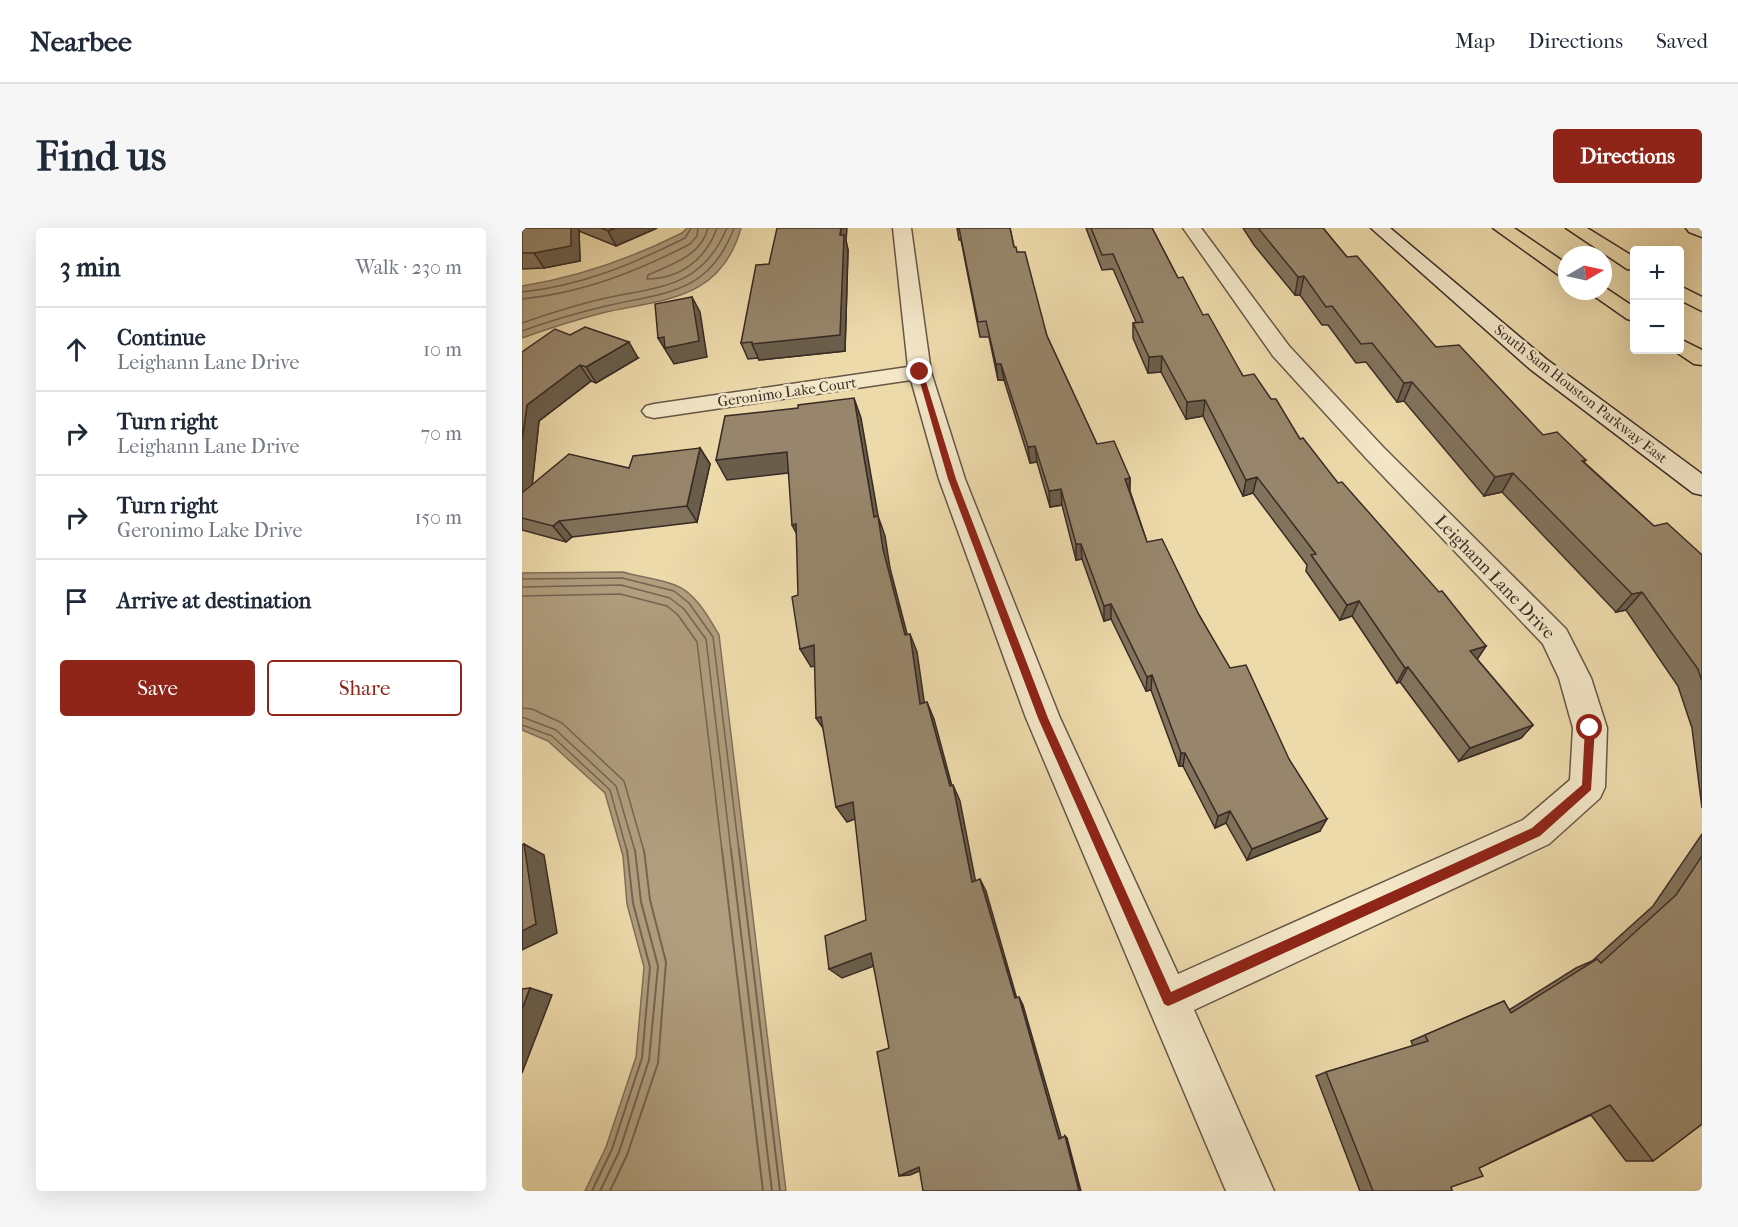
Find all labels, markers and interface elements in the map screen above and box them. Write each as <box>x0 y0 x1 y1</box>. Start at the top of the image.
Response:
text: Nearbee <box>30 25 132 58</box>
text: Map <box>1455 29 1495 53</box>
text: Directions <box>1528 29 1623 53</box>
text: Saved <box>1656 29 1708 53</box>
button: Directions <box>1553 129 1702 183</box>
text: Find us <box>36 132 166 181</box>
north arrow <box>1558 246 1612 300</box>
map controls <box>1630 246 1684 354</box>
button: + <box>1630 246 1684 300</box>
text: 3 min <box>60 252 121 283</box>
text: Walk · 230 m <box>356 256 462 279</box>
button: − <box>1630 300 1684 354</box>
street label: South Sam Houston Parkway East <box>1491 321 1672 468</box>
text: Continue <box>117 325 206 351</box>
icon: ahead <box>60 333 93 366</box>
text: 10 m <box>423 338 462 361</box>
text: Leighann Lane Drive <box>117 351 299 374</box>
route end <box>906 358 932 384</box>
street label: Geronimo Lake Court <box>716 373 858 411</box>
text: Turn right <box>117 409 218 435</box>
icon: right <box>60 417 93 450</box>
text: 70 m <box>420 422 462 445</box>
text: Leighann Lane Drive <box>117 435 299 458</box>
text: Turn right <box>117 493 218 519</box>
icon: right <box>60 501 93 534</box>
text: 150 m <box>414 506 462 529</box>
street label: Leighann Lane Drive <box>1430 511 1559 644</box>
text: Geronimo Lake Drive <box>117 519 302 542</box>
icon: arrive <box>60 585 93 618</box>
text: Arrive at destination <box>117 588 311 614</box>
button: Save <box>60 660 255 716</box>
button: Share <box>267 660 462 716</box>
route start <box>1576 714 1602 740</box>

